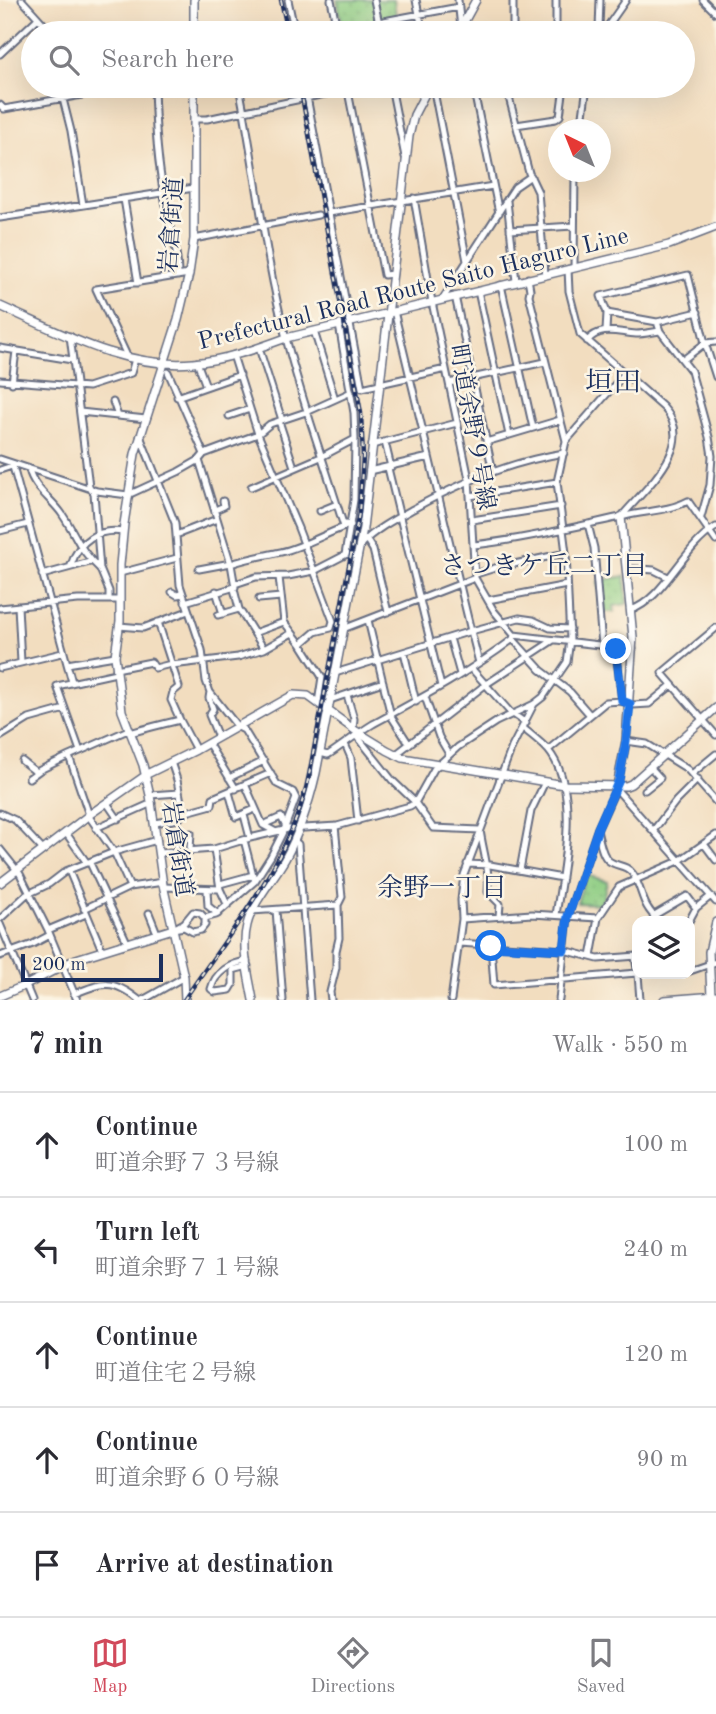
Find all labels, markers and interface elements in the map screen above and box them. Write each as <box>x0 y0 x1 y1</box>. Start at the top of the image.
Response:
search box <box>21 21 695 98</box>
icon: search <box>45 41 83 79</box>
text: Search here <box>101 47 234 73</box>
north arrow <box>548 119 611 182</box>
street label: 岩倉街道 <box>155 176 188 274</box>
street label: Prefectural Road Route Saito Haguro Line <box>196 225 631 355</box>
street label: 町道余野９号線 <box>445 342 500 512</box>
district label: 垣田 <box>585 368 641 398</box>
district label: さつきケ丘二丁目 <box>440 552 648 580</box>
route end <box>600 633 631 664</box>
street label: 岩倉街道 <box>157 800 198 899</box>
district label: 余野一丁目 <box>377 874 507 902</box>
map controls <box>632 916 695 979</box>
button: layers <box>632 916 695 979</box>
route start <box>475 930 506 961</box>
scale bar <box>21 951 163 983</box>
text: 200 m <box>32 956 85 975</box>
text: 7 min <box>28 1030 103 1060</box>
text: Walk · 550 m <box>552 1034 688 1057</box>
text: Continue <box>95 1115 198 1141</box>
icon: ahead <box>28 1126 66 1164</box>
text: 100 m <box>623 1133 688 1156</box>
text: 町道余野７３号線 <box>95 1152 279 1175</box>
text: Turn left <box>95 1220 200 1246</box>
icon: left <box>28 1231 66 1269</box>
text: 240 m <box>623 1238 688 1261</box>
text: 町道余野７１号線 <box>95 1257 279 1280</box>
text: Continue <box>95 1325 198 1351</box>
icon: ahead <box>28 1336 66 1374</box>
text: 120 m <box>623 1343 688 1366</box>
text: 町道住宅２号線 <box>95 1362 256 1385</box>
text: Continue <box>95 1430 198 1456</box>
icon: ahead <box>28 1441 66 1479</box>
text: 90 m <box>637 1448 688 1471</box>
text: 町道余野６０号線 <box>95 1467 279 1490</box>
icon: arrive <box>28 1546 66 1584</box>
text: Arrive at destination <box>95 1552 334 1578</box>
tab: Map <box>91 1634 129 1699</box>
tab: Directions <box>311 1634 395 1699</box>
tab: Saved <box>577 1634 625 1699</box>

